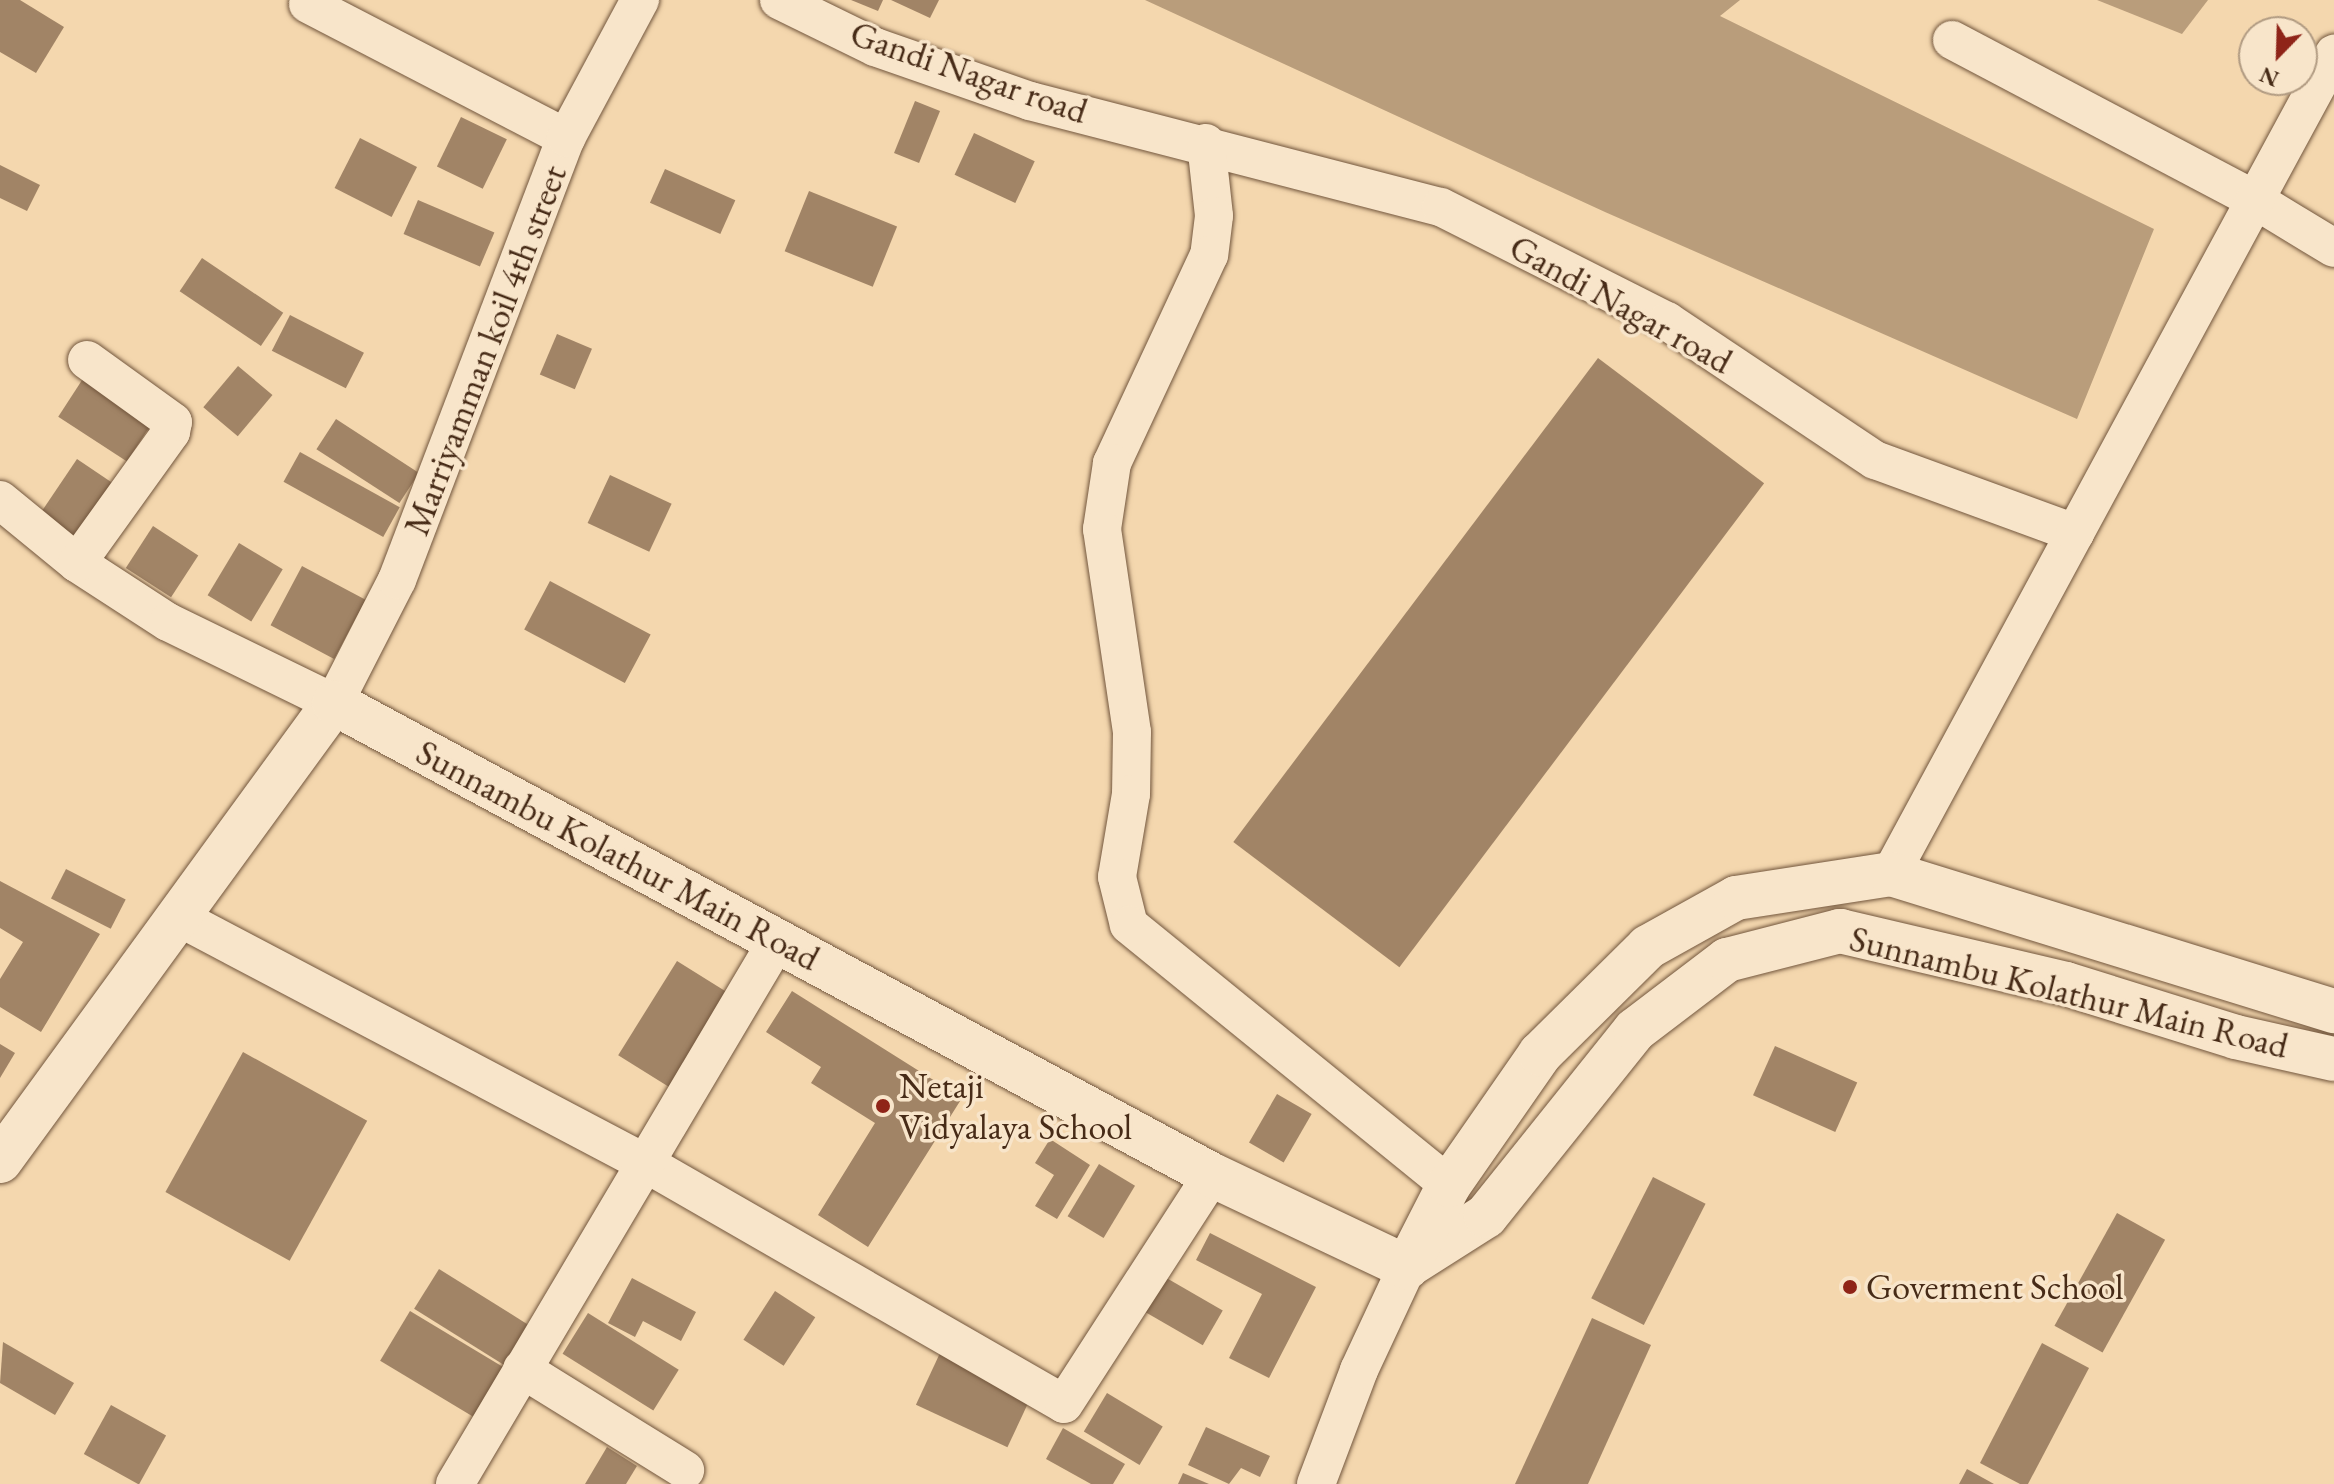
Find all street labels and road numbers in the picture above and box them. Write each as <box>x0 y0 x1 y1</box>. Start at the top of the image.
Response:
street label: Gandi Nagar road <box>845 11 1093 133</box>
street label: Marriyamman koil 4th street <box>394 159 576 541</box>
street label: Gandi Nagar road <box>1502 225 1740 383</box>
street label: Sunnambu Kolathur Main Road <box>409 730 827 980</box>
street label: Sunnambu Kolathur Main Road <box>1845 917 2293 1067</box>

